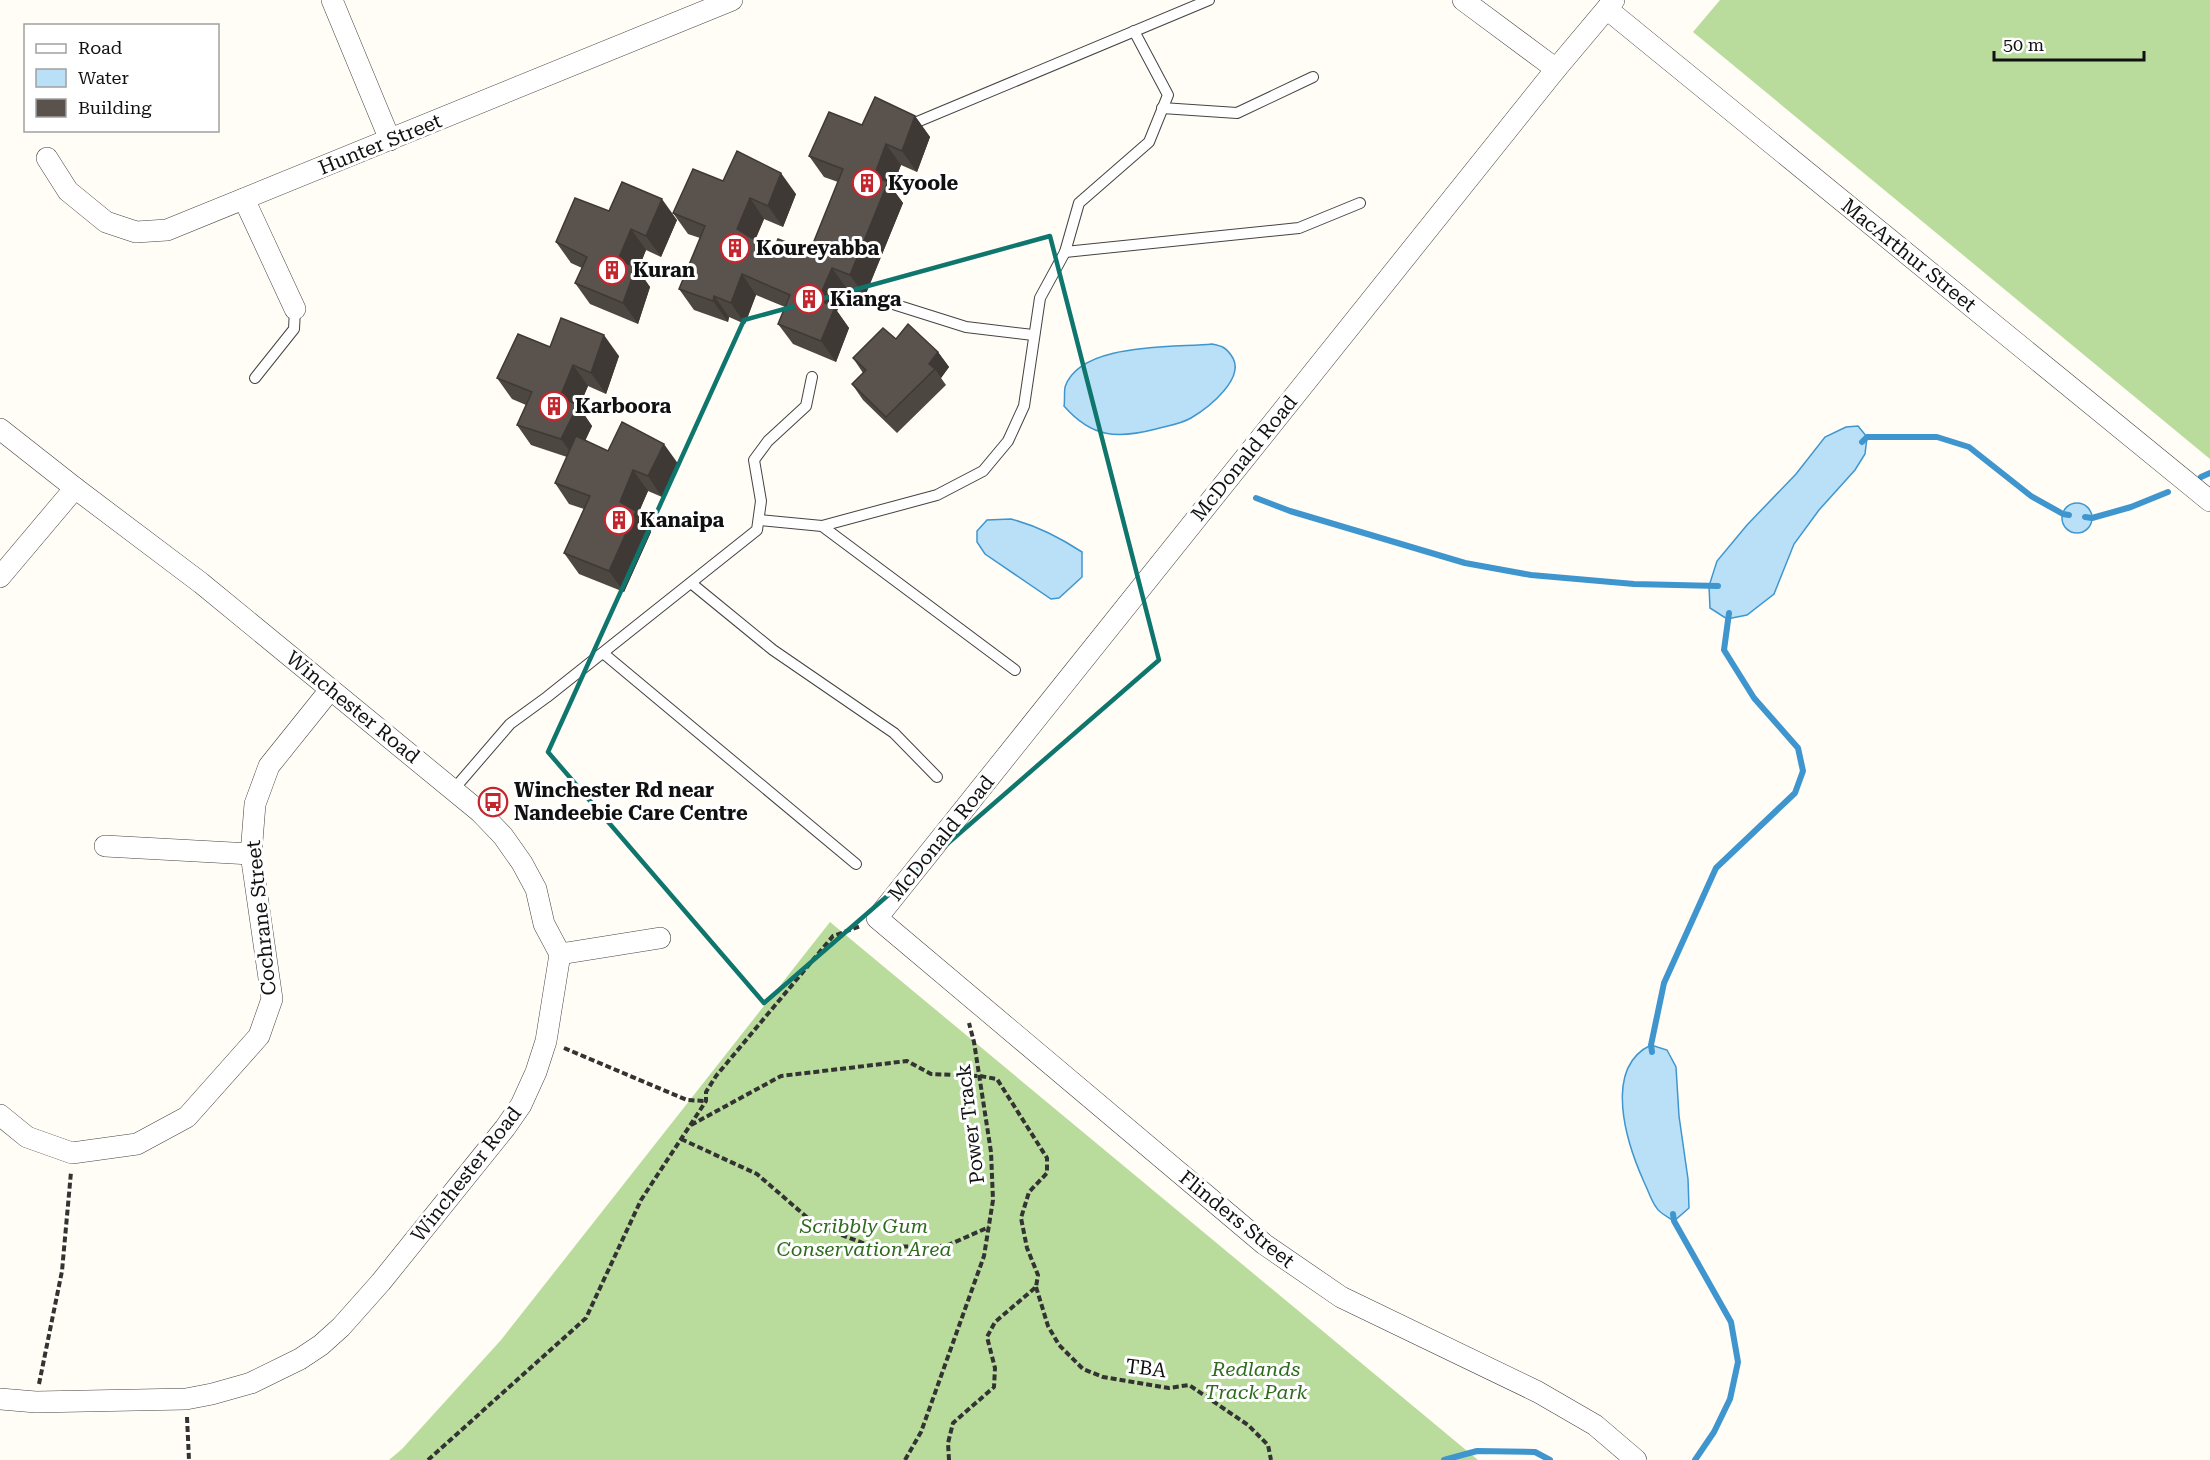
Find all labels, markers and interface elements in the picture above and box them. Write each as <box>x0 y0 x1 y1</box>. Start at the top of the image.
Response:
legend <box>24 24 219 132</box>
scale bar <box>1994 24 2144 62</box>
text: 50 m <box>2003 34 2044 55</box>
text: Road <box>78 37 123 58</box>
text: Water <box>78 67 129 88</box>
text: Building <box>78 97 152 118</box>
street label: Hunter Street <box>315 108 446 180</box>
building icon: Kyoole <box>851 167 883 199</box>
place label: Kyoole <box>888 171 959 195</box>
street label: MacArthur Street <box>1837 193 1982 317</box>
building icon: Koureyabba <box>719 232 751 264</box>
place label: Koureyabba <box>756 236 880 260</box>
building icon: Kuran <box>596 254 628 286</box>
place label: Kuran <box>633 258 696 282</box>
building icon: Kianga <box>793 283 825 315</box>
place label: Kianga <box>830 287 902 311</box>
building icon: Karboora <box>538 390 570 422</box>
street label: McDonald Road <box>1186 390 1302 526</box>
place label: Karboora <box>575 394 672 418</box>
building icon: Kanaipa <box>603 504 635 536</box>
place label: Kanaipa <box>640 508 725 532</box>
street label: Winchester Road <box>281 646 425 768</box>
street label: McDonald Road <box>883 770 999 906</box>
place label: Winchester Rd near Nandeebie Care Centre <box>514 778 748 825</box>
bus stop icon: Winchester Rd near Nandeebie Care Centre <box>477 786 509 818</box>
street label: Cochrane Street <box>241 839 281 997</box>
street label: Power Track <box>951 1062 989 1185</box>
street label: Winchester Road <box>406 1102 526 1246</box>
street label: Flinders Street <box>1175 1165 1300 1273</box>
park label: Scribbly Gum Conservation Area <box>777 1214 951 1261</box>
street label: TBA <box>1124 1354 1168 1382</box>
park label: Redlands Track Park <box>1205 1357 1308 1404</box>

